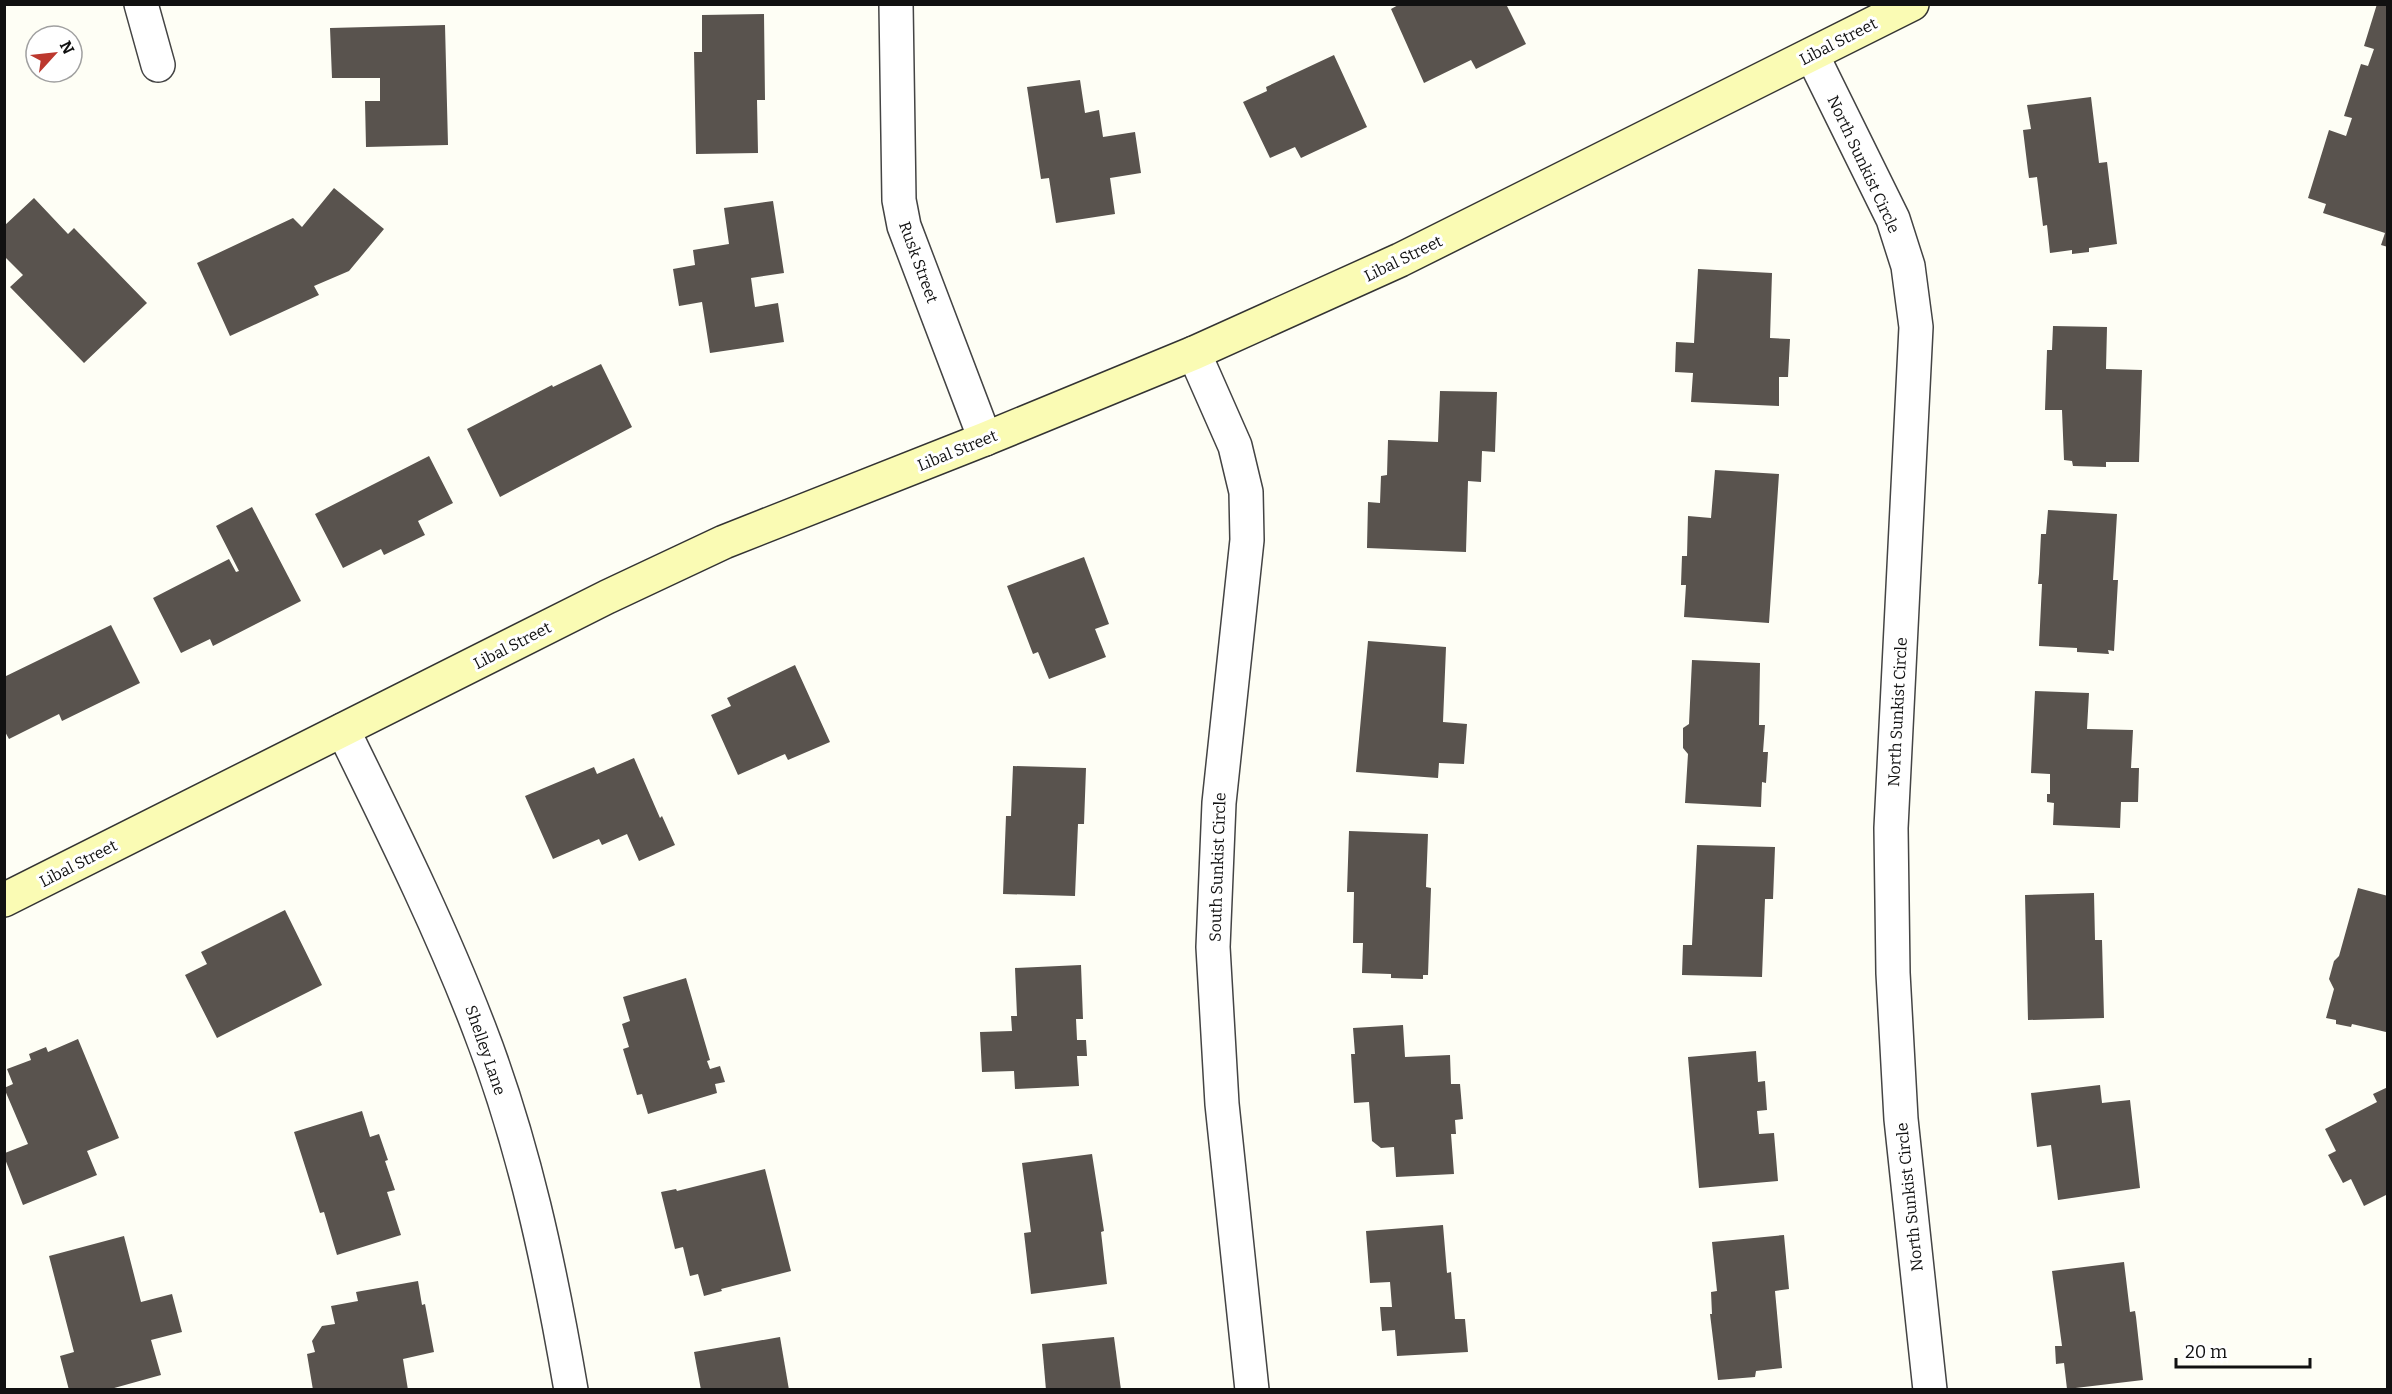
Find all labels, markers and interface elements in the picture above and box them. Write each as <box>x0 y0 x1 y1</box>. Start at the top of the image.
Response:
street label: Libal Street <box>1796 14 1880 69</box>
north arrow <box>24 24 84 84</box>
text: N <box>56 38 78 57</box>
street label: North Sunkist Circle <box>1823 92 1904 236</box>
street label: Rusk Street <box>895 219 942 306</box>
street label: Libal Street <box>1361 231 1445 285</box>
street label: Libal Street <box>915 426 1000 475</box>
street label: Libal Street <box>470 618 554 673</box>
street label: North Sunkist Circle <box>1884 637 1911 787</box>
street label: South Sunkist Circle <box>1205 792 1230 942</box>
street label: Libal Street <box>36 836 120 891</box>
street label: Shelley Lane <box>461 1003 510 1098</box>
street label: North Sunkist Circle <box>1892 1122 1927 1272</box>
scale bar <box>2176 1331 2310 1369</box>
text: 20 m <box>2185 1341 2227 1363</box>

